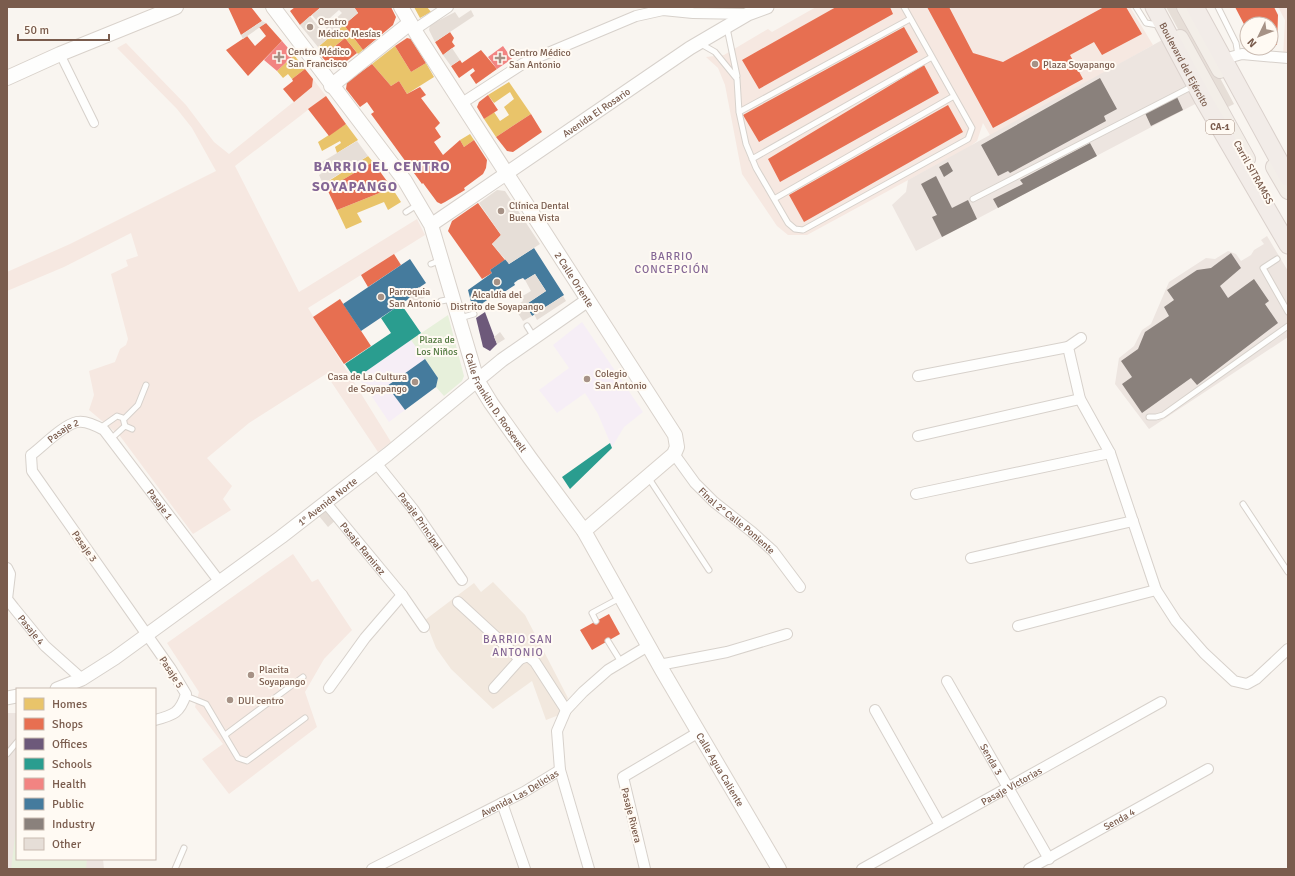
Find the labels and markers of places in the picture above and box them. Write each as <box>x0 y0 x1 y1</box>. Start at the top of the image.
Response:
place label: Centro Médico Mesías <box>318 16 381 40</box>
marker: Centro Médico Mesías <box>305 22 315 32</box>
place label: Centro Médico San Francisco <box>288 46 350 70</box>
place label: Centro Médico San Antonio <box>509 47 571 71</box>
marker: Centro Médico San Francisco <box>273 51 285 63</box>
marker: Centro Médico San Antonio <box>494 52 506 64</box>
marker: Plaza Soyapango <box>1030 59 1040 69</box>
place label: Plaza Soyapango <box>1043 59 1115 71</box>
place label: Clínica Dental Buena Vista <box>509 200 569 224</box>
marker: Clínica Dental Buena Vista <box>496 206 506 216</box>
marker: Alcaldía del Distrito de Soyapango <box>492 277 502 287</box>
place label: Parroquia San Antonio <box>389 286 441 310</box>
place label: Alcaldía del Distrito de Soyapango <box>450 289 544 313</box>
marker: Parroquia San Antonio <box>376 292 386 302</box>
place label: Colegio San Antonio <box>595 368 647 392</box>
place label: Casa de La Cultura de Soyapango <box>328 371 407 395</box>
marker: Colegio San Antonio <box>582 374 592 384</box>
marker: Casa de La Cultura de Soyapango <box>410 377 420 387</box>
place label: Placita Soyapango <box>259 664 306 688</box>
marker: Placita Soyapango <box>246 670 256 680</box>
marker: DUI centro <box>225 695 235 705</box>
place label: DUI centro <box>238 695 284 707</box>

